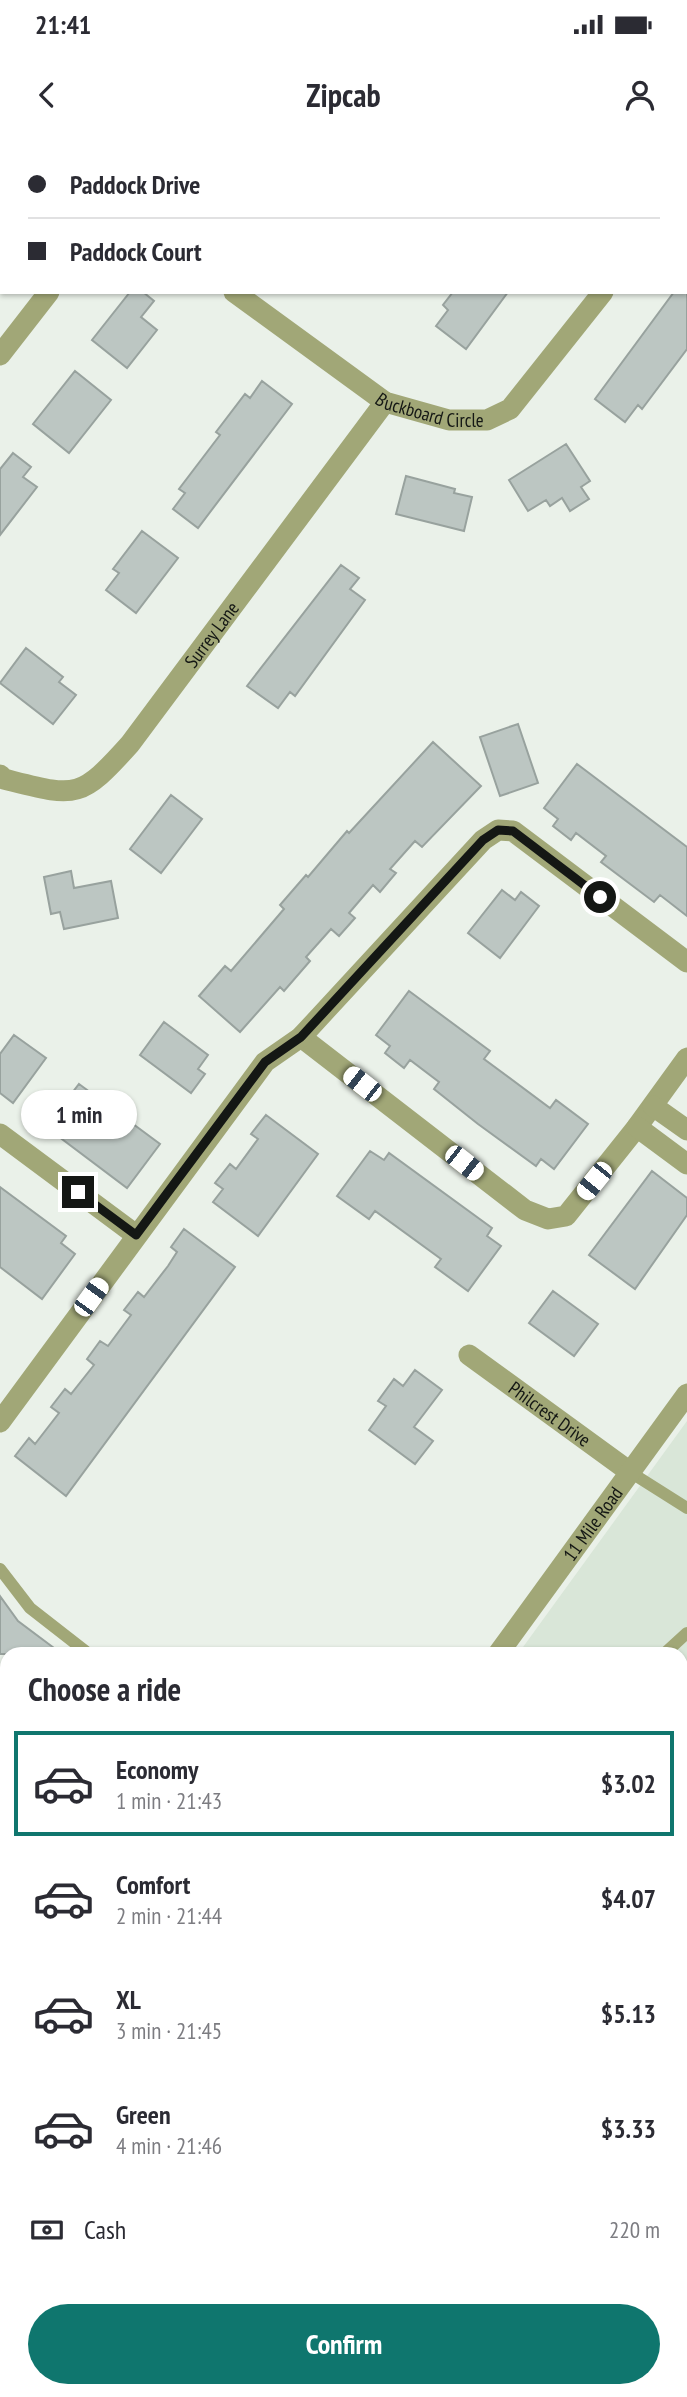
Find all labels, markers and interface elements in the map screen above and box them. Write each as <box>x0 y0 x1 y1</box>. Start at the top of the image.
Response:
text: 21:41 <box>35 8 91 41</box>
text: Zipcab <box>306 74 381 116</box>
icon: back <box>28 76 66 114</box>
icon: person <box>621 76 659 114</box>
text: Paddock Drive <box>70 168 200 201</box>
text: Paddock Court <box>70 235 202 268</box>
street label: Buckboard Circle <box>371 387 484 432</box>
street label: Surrey Lane <box>179 597 244 672</box>
route start <box>584 881 616 913</box>
car <box>339 1063 386 1105</box>
callout: 1 min <box>20 1090 136 1140</box>
text: 1 min <box>56 1100 102 1129</box>
car <box>441 1142 488 1184</box>
car <box>573 1158 616 1204</box>
route end <box>62 1176 94 1208</box>
car <box>71 1274 112 1320</box>
street label: Philcrest Drive <box>504 1376 596 1452</box>
street label: 11 Mile Road <box>558 1482 628 1566</box>
text: Choose a ride <box>28 1668 181 1710</box>
icon: car <box>32 1752 95 1815</box>
text: Economy <box>116 1753 198 1786</box>
text: $3.02 <box>601 1767 656 1800</box>
text: 1 min · 21:43 <box>116 1786 222 1815</box>
icon: car <box>32 1867 95 1930</box>
text: Comfort <box>116 1868 190 1901</box>
text: $4.07 <box>601 1882 656 1915</box>
text: 2 min · 21:44 <box>116 1901 222 1930</box>
icon: car <box>32 1982 95 2045</box>
text: XL <box>116 1983 141 2016</box>
text: $5.13 <box>601 1997 656 2030</box>
text: 3 min · 21:45 <box>116 2016 222 2045</box>
icon: car <box>32 2097 95 2160</box>
text: Green <box>116 2098 171 2131</box>
text: $3.33 <box>601 2112 656 2145</box>
text: 4 min · 21:46 <box>116 2131 222 2160</box>
icon: cash <box>28 2211 66 2249</box>
text: Cash <box>84 2213 126 2246</box>
text: 220 m <box>609 2215 660 2244</box>
button: Confirm <box>28 2304 660 2384</box>

